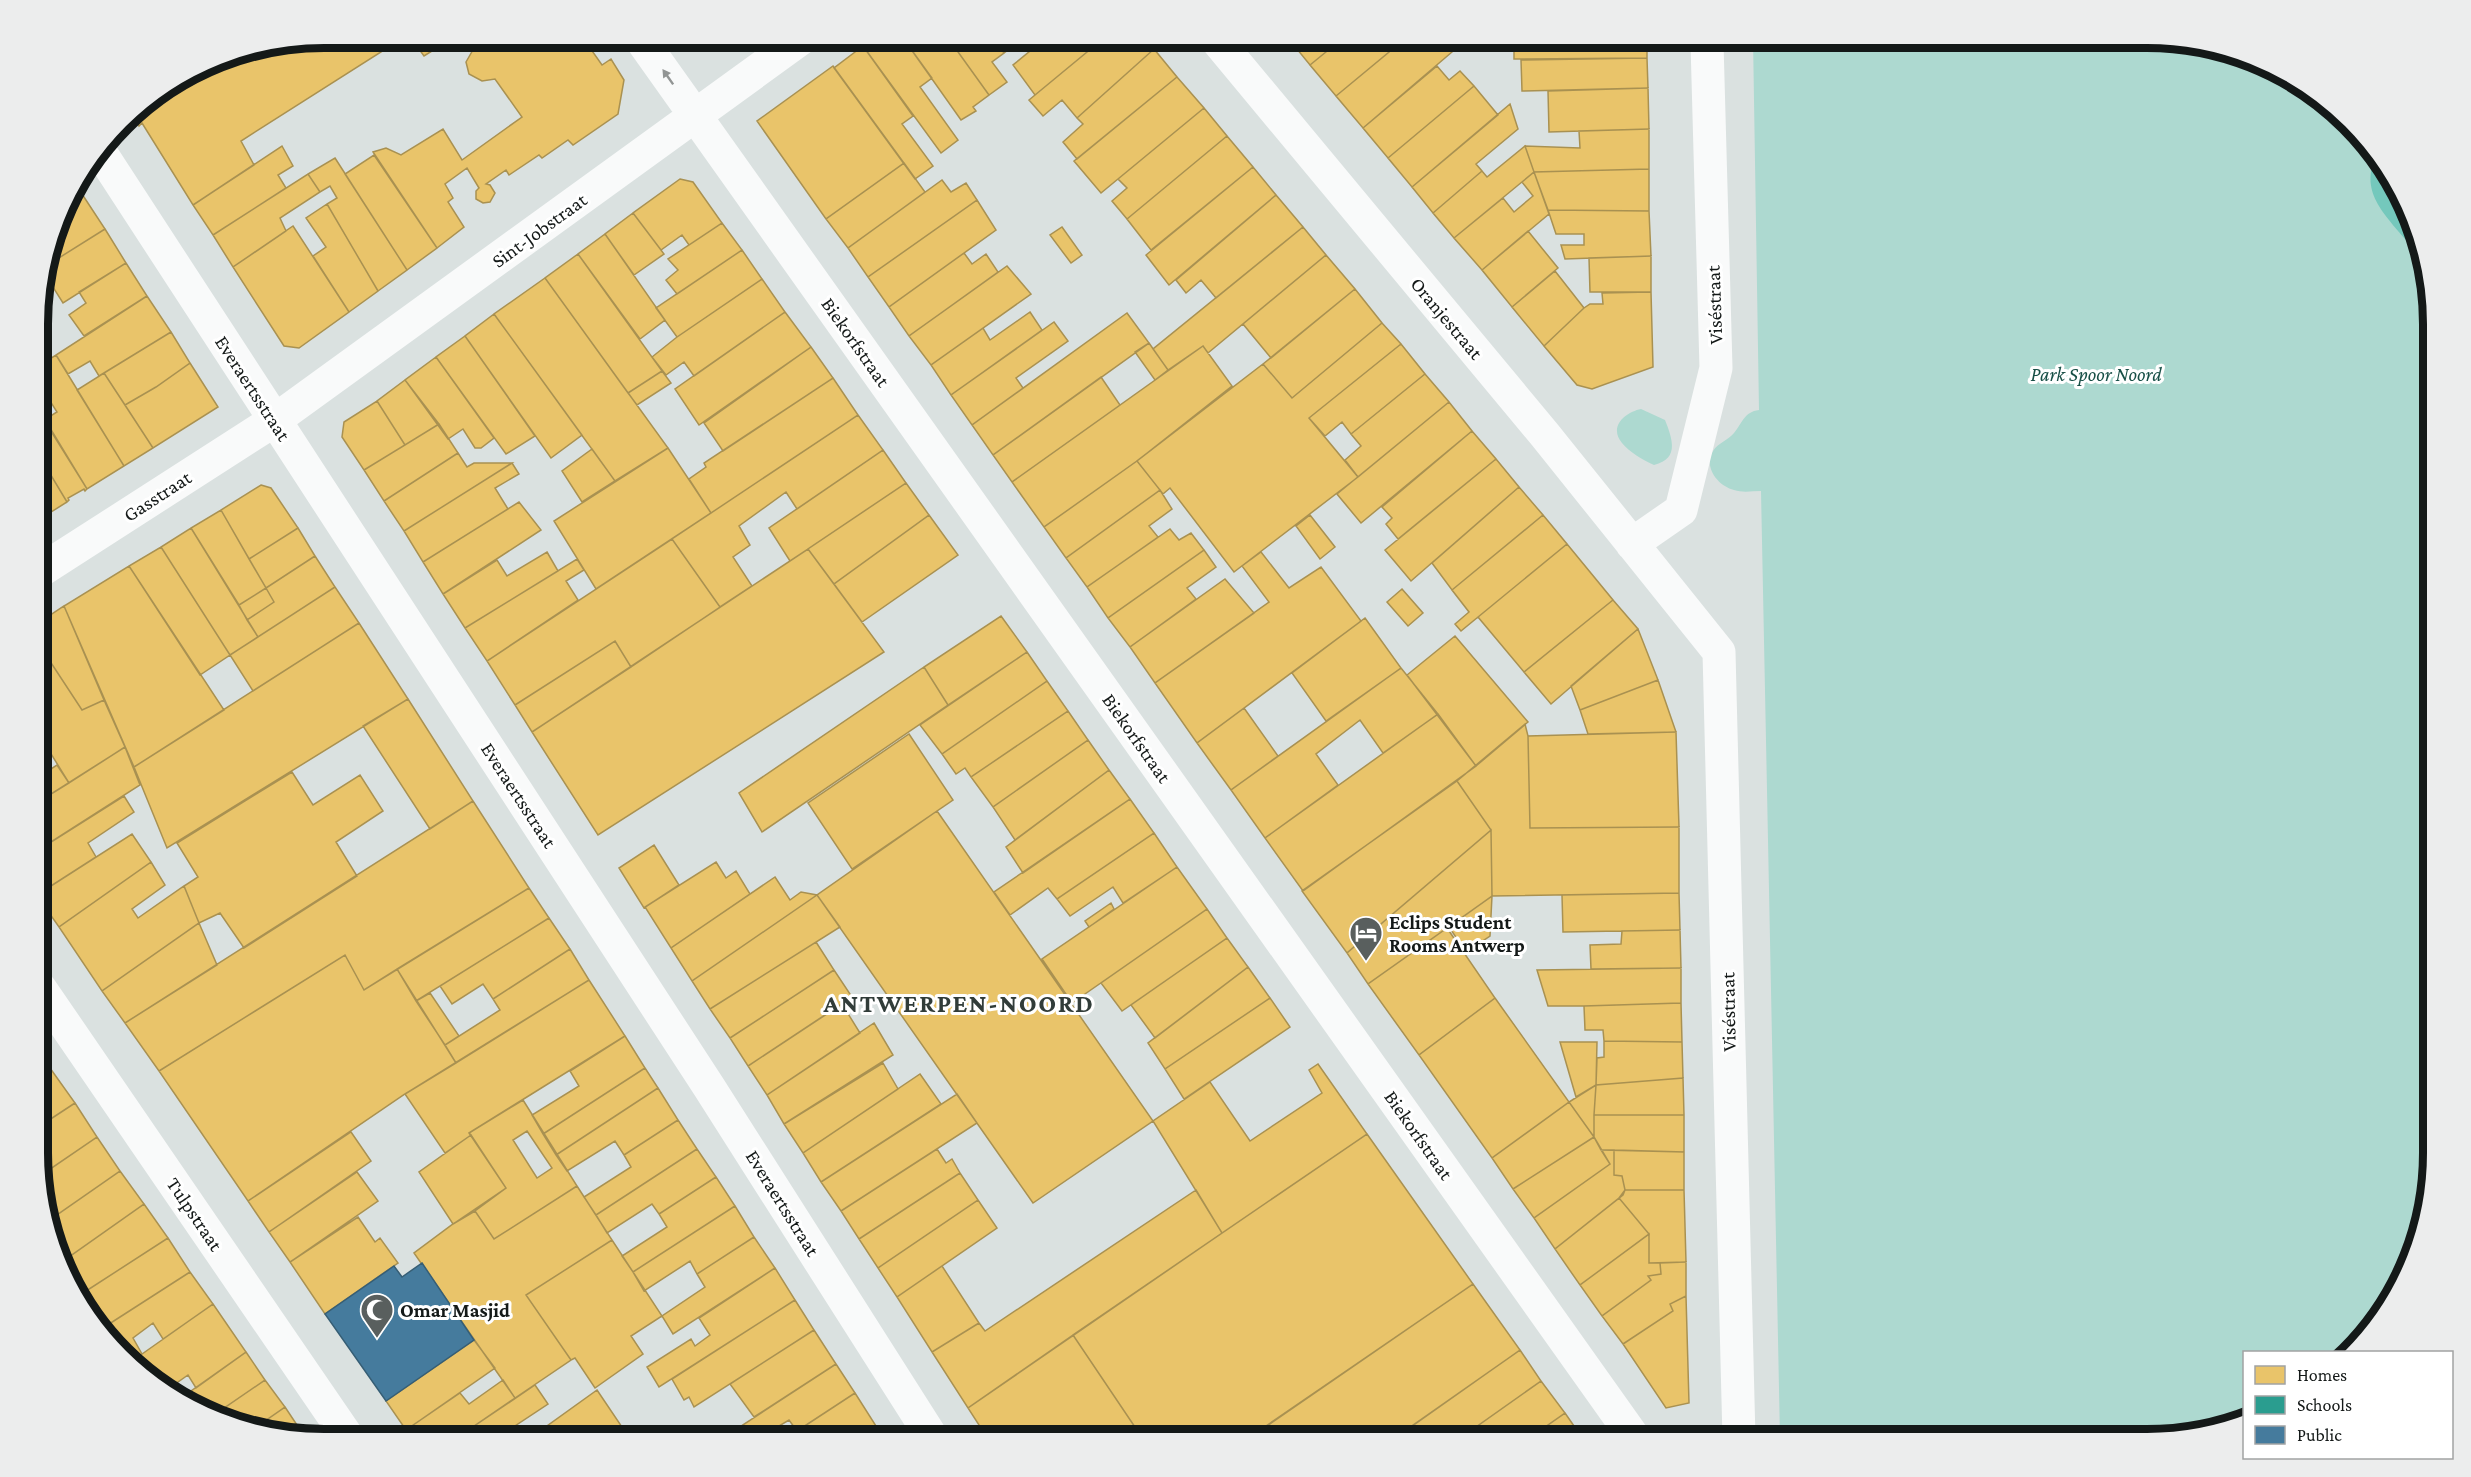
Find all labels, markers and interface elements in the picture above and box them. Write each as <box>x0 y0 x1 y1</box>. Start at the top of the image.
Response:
one-way arrow <box>662 69 674 85</box>
street label: Sint-Jobstraat <box>487 188 591 273</box>
street label: Viséstraat <box>1702 265 1726 345</box>
street label: Oranjestraat <box>1406 273 1488 364</box>
street label: Biekorfstraat <box>817 293 895 391</box>
street label: Everaertsstraat <box>211 331 295 445</box>
park label: Park Spoor Noord <box>2030 363 2162 386</box>
street label: Gasstraat <box>119 466 195 526</box>
street label: Biekorfstraat <box>1098 689 1176 787</box>
street label: Everaertsstraat <box>477 738 561 852</box>
place label: Eclips Student Rooms Antwerp <box>1389 911 1525 956</box>
hotel icon: Eclips Student Rooms Antwerp <box>1348 915 1384 962</box>
street label: Viséstraat <box>1716 972 1740 1052</box>
district label: ANTWERPEN-NOORD <box>823 989 1094 1018</box>
street label: Biekorfstraat <box>1380 1086 1458 1184</box>
street label: Everaertsstraat <box>742 1146 825 1260</box>
street label: Tulpstraat <box>162 1173 228 1256</box>
mosque icon: Omar Masjid <box>359 1292 395 1339</box>
place label: Omar Masjid <box>400 1299 510 1322</box>
legend <box>2243 1351 2453 1459</box>
text: Homes <box>2297 1365 2347 1385</box>
text: Schools <box>2297 1395 2352 1415</box>
text: Public <box>2297 1425 2342 1445</box>

